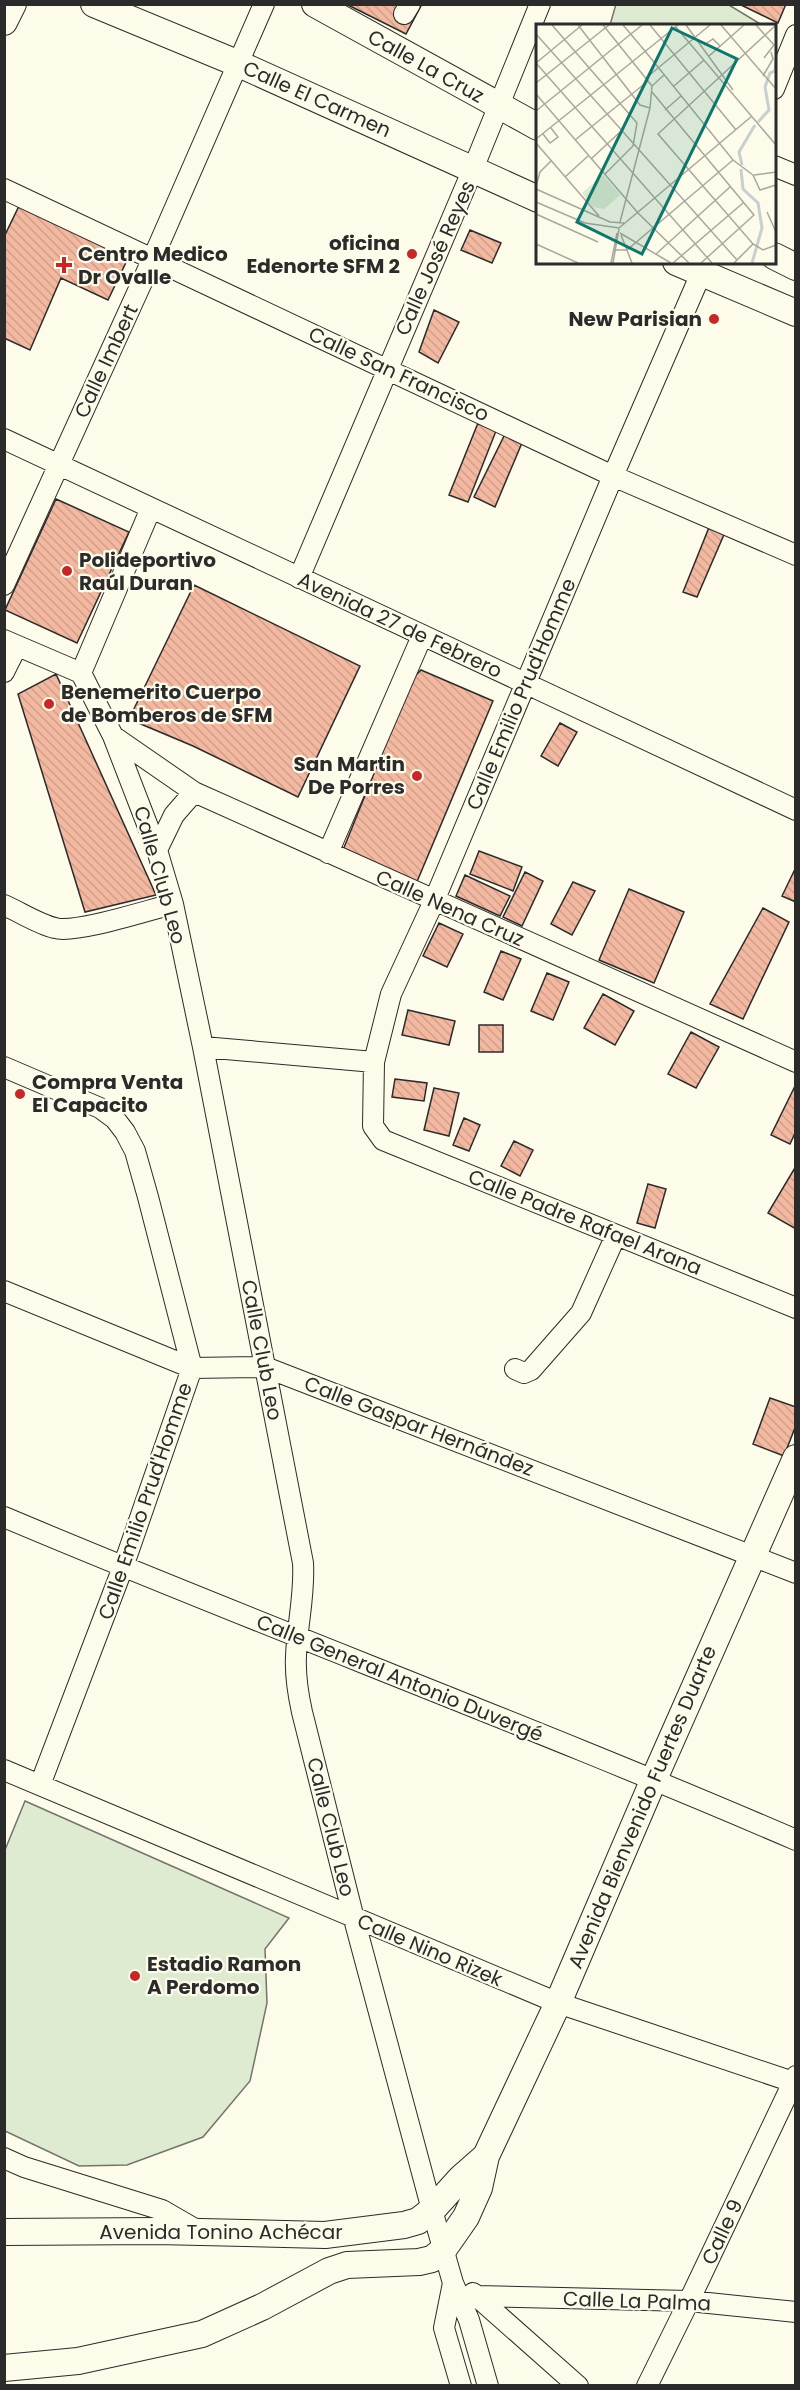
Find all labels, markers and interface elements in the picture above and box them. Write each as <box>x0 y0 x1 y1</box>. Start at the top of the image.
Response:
street label: Calle La Cruz <box>363 23 489 109</box>
inset map <box>536 24 776 264</box>
street label: Calle El Carmen <box>239 54 395 144</box>
street label: Calle José Reyes <box>388 176 482 340</box>
place label: oficina Edenorte SFM 2 <box>247 229 400 280</box>
place label: Centro Medico Dr Ovalle <box>78 240 228 291</box>
marker: oficina Edenorte SFM 2 <box>405 247 419 261</box>
marker: Centro Medico Dr Ovalle <box>55 256 73 274</box>
street label: Calle Imbert <box>67 299 145 423</box>
place label: New Parisian <box>568 305 702 333</box>
marker: New Parisian <box>707 312 721 326</box>
street label: Calle San Francisco <box>304 320 494 428</box>
place label: Polideportivo Raúl Duran <box>79 546 216 597</box>
marker: Polideportivo Raúl Duran <box>60 564 74 578</box>
street label: Avenida 27 de Febrero <box>293 565 507 685</box>
street label: Calle Emilio Prud'Homme <box>459 574 583 814</box>
place label: Benemerito Cuerpo de Bomberos de SFM <box>61 678 273 729</box>
marker: Benemerito Cuerpo de Bomberos de SFM <box>42 697 56 711</box>
place label: San Martin De Porres <box>293 750 405 801</box>
marker: San Martin De Porres <box>410 769 424 783</box>
street label: Calle Club Leo <box>127 803 193 947</box>
street label: Calle Nena Cruz <box>371 863 529 953</box>
place label: Compra Venta El Capacito <box>32 1068 183 1119</box>
marker: Compra Venta El Capacito <box>13 1087 27 1101</box>
street label: Calle Padre Rafael Arana <box>464 1162 706 1282</box>
street label: Calle Club Leo <box>235 1277 289 1423</box>
street label: Calle Gaspar Hernández <box>300 1369 538 1483</box>
street label: Calle Emilio Prud'Homme <box>91 1379 199 1623</box>
street label: Calle General Antonio Duvergé <box>252 1607 548 1749</box>
street label: Avenida Bienvenido Fuertes Duarte <box>561 1641 723 1973</box>
street label: Calle Club Leo <box>300 1755 362 1899</box>
street label: Calle Nino Rizek <box>353 1907 508 1994</box>
place label: Estadio Ramon A Perdomo <box>147 1950 301 2001</box>
marker: Estadio Ramon A Perdomo <box>128 1969 142 1983</box>
street label: Calle 9 <box>695 2195 749 2269</box>
street label: Avenida Tonino Achécar <box>99 2218 343 2246</box>
street label: Calle La Palma <box>562 2284 712 2318</box>

